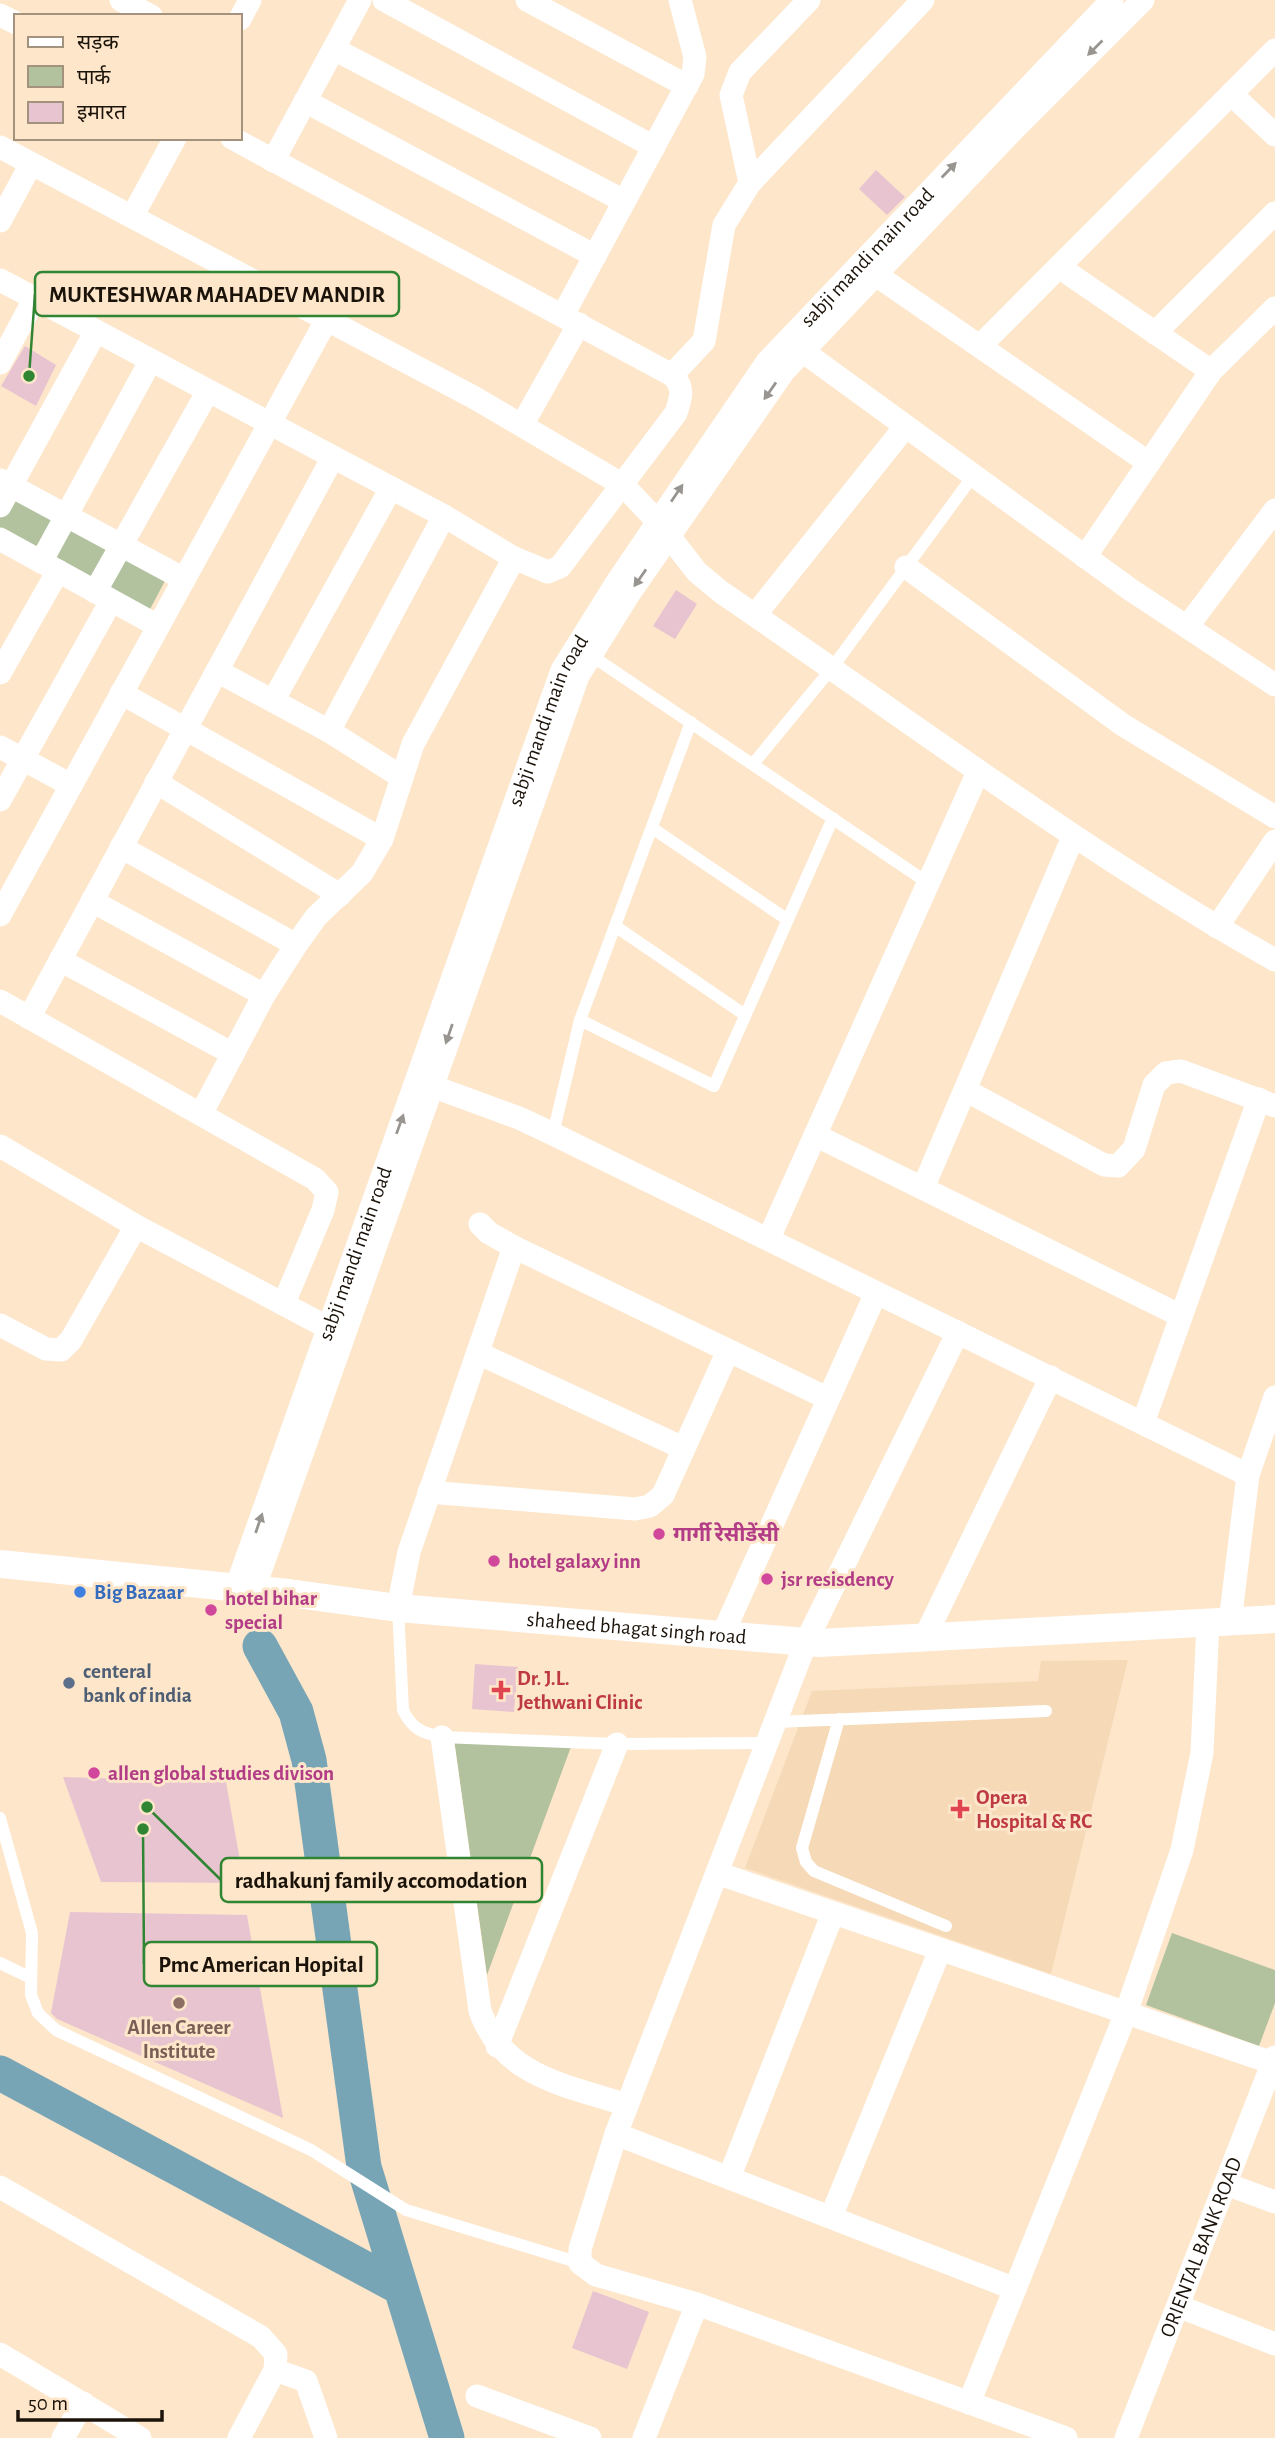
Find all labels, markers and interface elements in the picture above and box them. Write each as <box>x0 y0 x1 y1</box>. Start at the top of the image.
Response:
legend <box>14 14 242 140</box>
text: सड़क <box>77 32 119 53</box>
one-way arrow <box>1087 40 1104 56</box>
text: पार्क <box>77 65 111 88</box>
text: इमारत <box>77 102 127 123</box>
one-way arrow <box>941 162 957 179</box>
street label: sabji mandi main road <box>797 184 938 331</box>
callout: MUKTESHWAR MAHADEV MANDIR <box>35 272 399 316</box>
text: MUKTESHWAR MAHADEV MANDIR <box>49 284 386 307</box>
one-way arrow <box>763 382 777 400</box>
one-way arrow <box>670 484 684 502</box>
one-way arrow <box>633 569 647 587</box>
street label: sabji mandi main road <box>505 631 592 809</box>
one-way arrow <box>443 1024 454 1045</box>
one-way arrow <box>395 1113 406 1134</box>
street label: sabji mandi main road <box>315 1164 396 1343</box>
one-way arrow <box>254 1513 265 1534</box>
place label: गार्गी रेसीडेंसी <box>673 1522 780 1545</box>
marker: गार्गी रेसीडेंसी <box>651 1526 667 1542</box>
place label: hotel galaxy inn <box>508 1551 641 1572</box>
marker: hotel galaxy inn <box>486 1553 502 1569</box>
place label: jsr resisdency <box>781 1569 895 1590</box>
marker: jsr resisdency <box>759 1571 775 1587</box>
place label: Big Bazaar <box>94 1582 185 1603</box>
marker: Big Bazaar <box>72 1584 88 1600</box>
place label: hotel bihar special <box>225 1588 318 1633</box>
marker: hotel bihar special <box>203 1602 219 1618</box>
street label: shaheed bhagat singh road <box>526 1609 747 1648</box>
place label: centeral bank of india <box>83 1661 192 1706</box>
place label: Dr. J.L. Jethwani Clinic <box>517 1668 642 1713</box>
marker: centeral bank of india <box>61 1675 77 1691</box>
marker: Dr. J.L. Jethwani Clinic <box>491 1680 511 1700</box>
place label: allen global studies divison <box>108 1763 334 1784</box>
marker: allen global studies divison <box>86 1765 102 1781</box>
place label: Opera Hospital & RC <box>976 1787 1092 1832</box>
marker: Opera Hospital & RC <box>950 1799 970 1819</box>
callout: radhakunj family accomodation <box>221 1858 542 1902</box>
text: radhakunj family accomodation <box>235 1870 527 1893</box>
callout: Pmc American Hopital <box>144 1942 377 1986</box>
text: Pmc American Hopital <box>158 1954 364 1977</box>
marker: Allen Career Institute <box>171 1995 187 2011</box>
place label: Allen Career Institute <box>127 2017 231 2062</box>
street label: ORIENTAL BANK ROAD <box>1157 2154 1246 2340</box>
scale bar <box>18 2378 161 2422</box>
text: 50 m <box>28 2393 68 2414</box>

